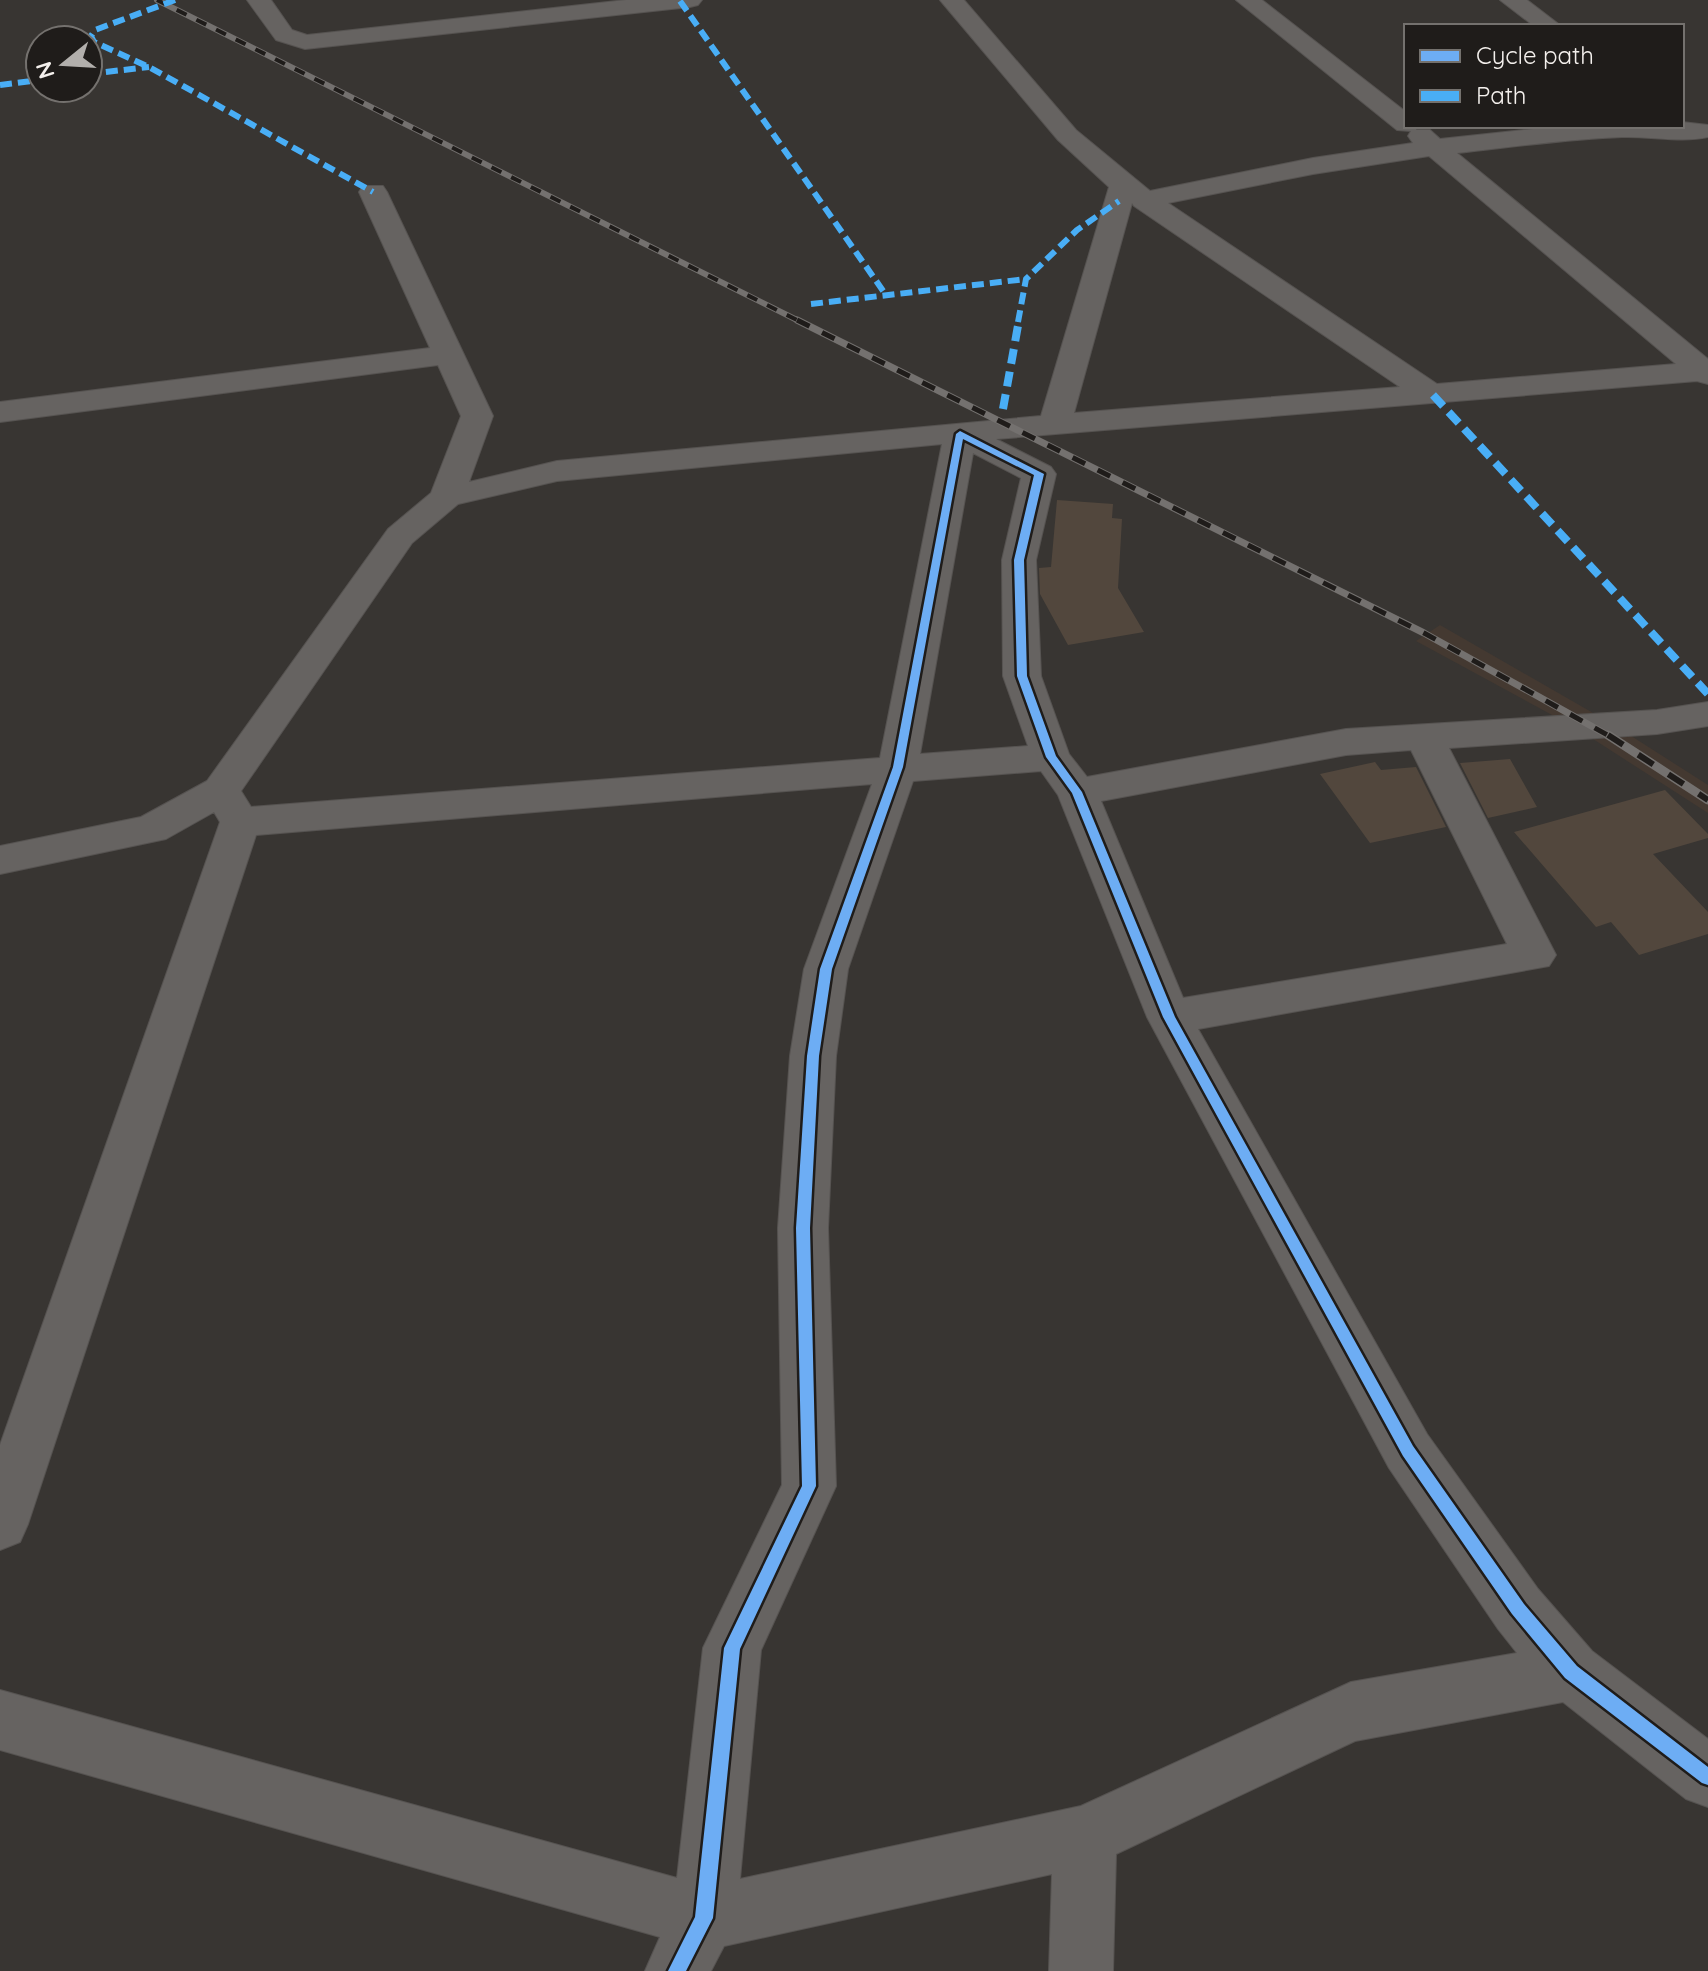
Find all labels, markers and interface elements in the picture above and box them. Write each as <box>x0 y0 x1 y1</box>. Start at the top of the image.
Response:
north arrow <box>24 24 104 104</box>
legend <box>1404 24 1684 128</box>
text: Cycle path <box>1476 40 1594 70</box>
text: N <box>29 58 61 82</box>
text: Path <box>1476 80 1527 110</box>

